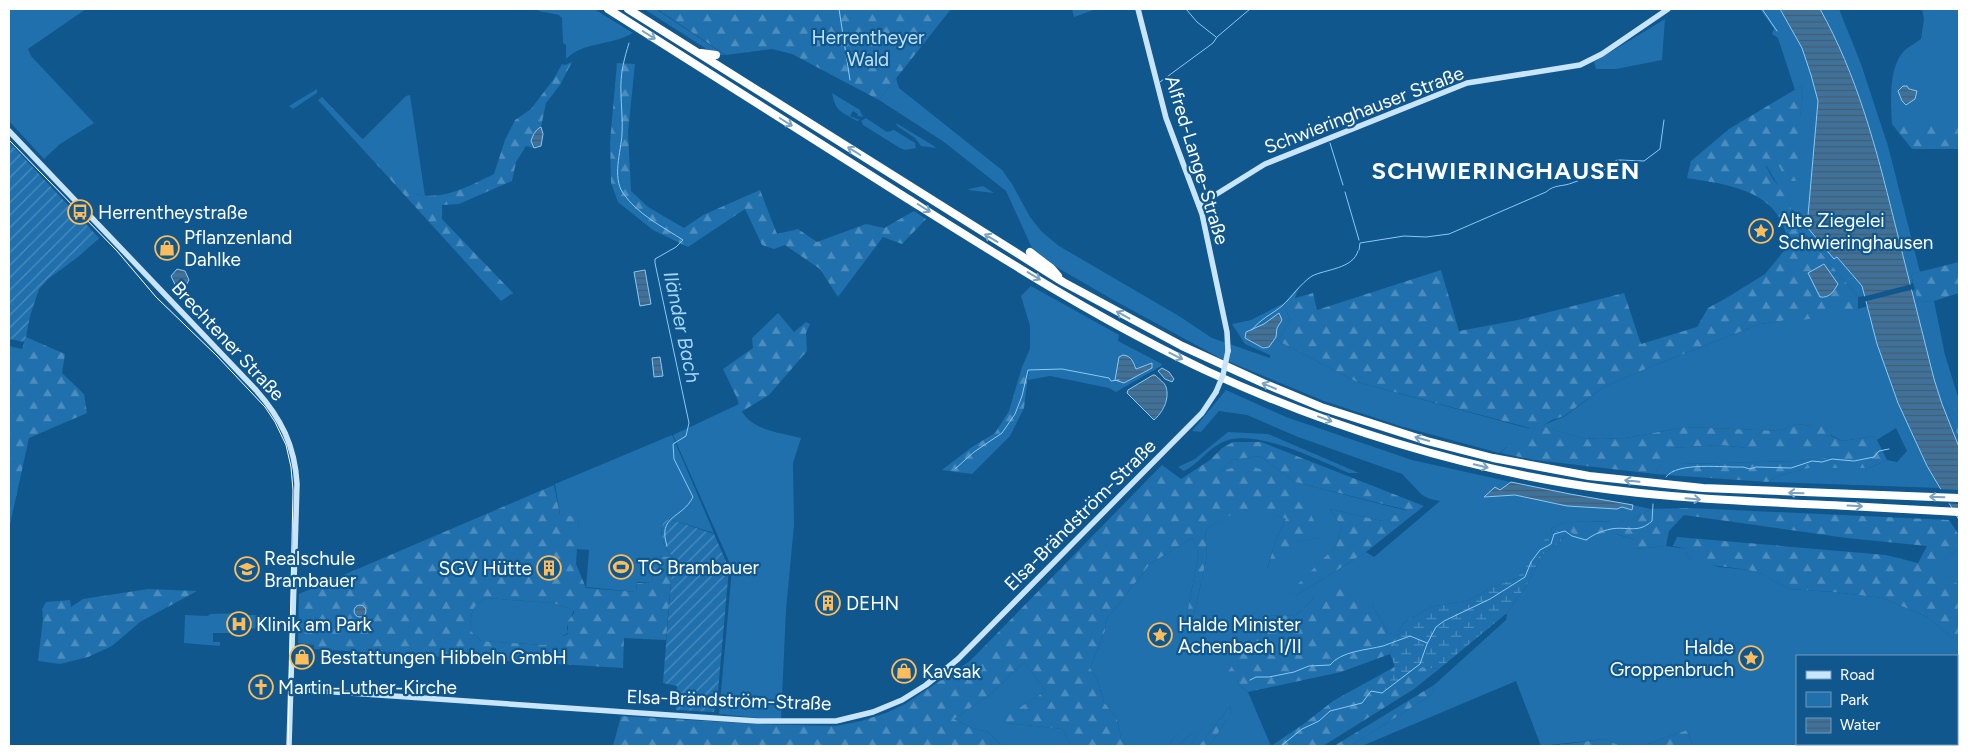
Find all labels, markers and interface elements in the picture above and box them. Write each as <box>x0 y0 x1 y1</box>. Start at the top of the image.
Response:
park label: Herrentheyer Wald <box>812 26 925 71</box>
one-way arrow <box>641 30 655 40</box>
street label: Schwieringhauser Straße <box>1261 61 1467 159</box>
street label: Alfred-Lange-Straße <box>1160 73 1234 247</box>
one-way arrow <box>779 117 793 127</box>
one-way arrow <box>847 146 861 156</box>
district label: SCHWIERINGHAUSEN <box>1372 156 1640 185</box>
bus stop icon: Herrentheystraße <box>67 199 93 225</box>
place label: Herrentheystraße <box>98 201 248 224</box>
one-way arrow <box>916 204 930 214</box>
place label: Alte Ziegelei Schwieringhausen <box>1778 209 1933 254</box>
place icon: Alte Ziegelei Schwieringhausen <box>1748 218 1774 244</box>
place label: Pflanzenland Dahlke <box>184 226 292 271</box>
one-way arrow <box>985 232 999 242</box>
shop icon: Pflanzenland Dahlke <box>154 235 180 261</box>
water label: Iländer Bach <box>658 269 706 385</box>
one-way arrow <box>1026 272 1040 282</box>
street label: Brechtener Straße <box>167 276 289 406</box>
one-way arrow <box>1116 310 1131 319</box>
one-way arrow <box>1168 352 1183 361</box>
one-way arrow <box>1262 380 1277 390</box>
one-way arrow <box>1317 415 1332 424</box>
street label: Elsa-Brändström-Straße <box>999 434 1161 596</box>
one-way arrow <box>1414 434 1430 444</box>
one-way arrow <box>1472 462 1488 471</box>
one-way arrow <box>1625 476 1641 486</box>
one-way arrow <box>1788 488 1804 498</box>
one-way arrow <box>1929 492 1946 502</box>
one-way arrow <box>1684 494 1700 504</box>
one-way arrow <box>1847 502 1863 511</box>
place label: Realschule Brambauer <box>264 547 357 592</box>
sports icon: TC Brambauer <box>608 554 634 580</box>
building icon: SGV Hütte <box>536 555 562 581</box>
school or university icon: Realschule Brambauer <box>234 556 260 582</box>
place label: TC Brambauer <box>638 556 760 579</box>
place label: SGV Hütte <box>438 557 532 580</box>
building icon: DEHN <box>815 590 841 616</box>
place label: DEHN <box>846 592 899 615</box>
hospital icon: Klinik am Park <box>226 611 252 637</box>
place label: Klinik am Park <box>256 613 373 636</box>
place label: Halde Minister Achenbach I/II <box>1178 613 1302 658</box>
place icon: Halde Minister Achenbach I/II <box>1147 622 1173 648</box>
place label: Halde Groppenbruch <box>1610 636 1734 681</box>
shop icon: Bestattungen Hibbeln GmbH <box>289 644 315 670</box>
place icon: Halde Groppenbruch <box>1738 645 1764 671</box>
place label: Bestattungen Hibbeln GmbH <box>320 646 567 669</box>
legend <box>1796 655 1958 745</box>
shop icon: Kavsak <box>891 658 917 684</box>
place label: Kavsak <box>922 660 981 683</box>
text: Road <box>1840 666 1875 684</box>
church icon: Martin-Luther-Kirche <box>248 674 274 700</box>
place label: Martin-Luther-Kirche <box>278 676 457 699</box>
street label: Elsa-Brändström-Straße <box>626 685 832 715</box>
text: Park <box>1840 691 1869 709</box>
text: Water <box>1840 716 1880 734</box>

